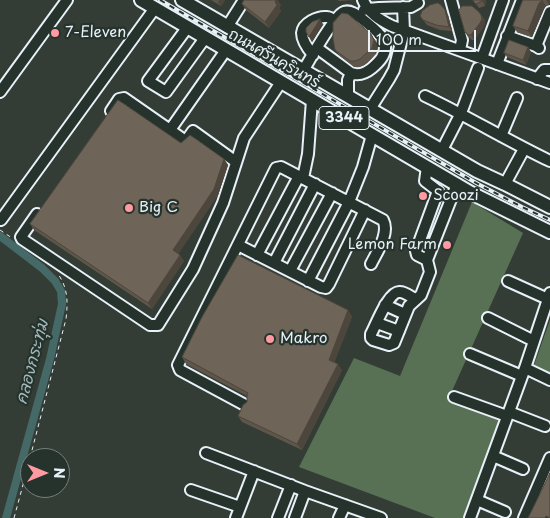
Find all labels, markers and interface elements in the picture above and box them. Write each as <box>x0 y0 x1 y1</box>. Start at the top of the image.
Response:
scale bar <box>370 20 478 52</box>
place label: 7-Eleven <box>65 24 126 42</box>
street label: ถนนศรีนครินทร์ <box>225 26 323 92</box>
marker: 7-Eleven <box>49 27 61 39</box>
text: 100 m <box>376 27 422 50</box>
road number: 3344 <box>319 106 369 130</box>
place label: Scoozi <box>433 187 479 205</box>
marker: Scoozi <box>417 190 429 202</box>
place label: Big C <box>139 199 178 217</box>
marker: Big C <box>123 202 135 214</box>
place label: Lemon Farm <box>348 236 437 254</box>
marker: Lemon Farm <box>441 239 453 251</box>
water label: คลองกระทุ่ม <box>13 318 53 406</box>
place label: Makro <box>280 330 327 348</box>
marker: Makro <box>264 333 276 345</box>
north arrow <box>20 448 70 498</box>
text: N <box>49 467 70 479</box>

